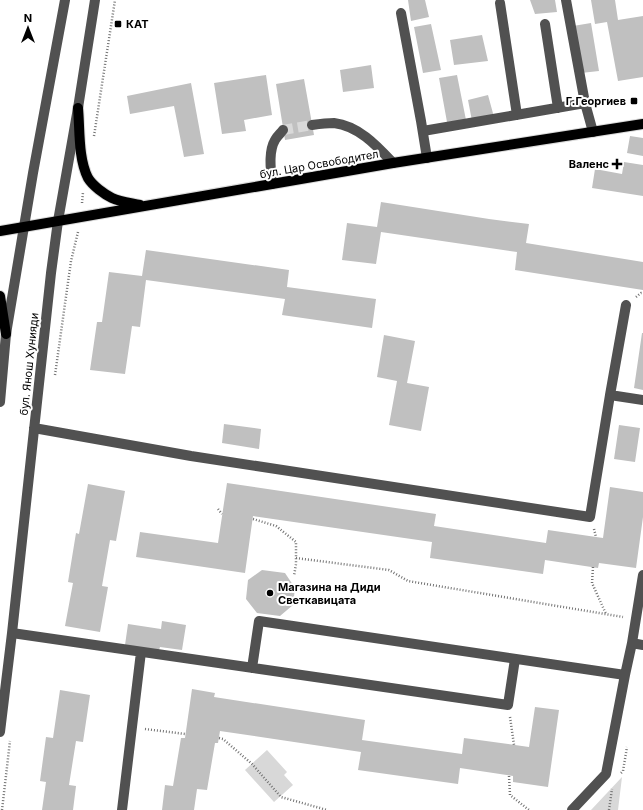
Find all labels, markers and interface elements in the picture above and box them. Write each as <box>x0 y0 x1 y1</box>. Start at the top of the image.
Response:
north arrow <box>8 8 48 48</box>
text: N <box>24 11 32 25</box>
place label: КАТ <box>126 17 149 31</box>
marker: КАТ <box>113 19 123 29</box>
place label: Г.Георгиев <box>566 94 626 108</box>
marker: Г.Георгиев <box>629 96 639 106</box>
street label: бул. Цар Освободител <box>258 147 380 181</box>
place label: Валенс <box>569 157 610 171</box>
marker: Валенс <box>612 159 622 169</box>
street label: бул. Янош Хунияди <box>17 312 41 416</box>
place label: Магазина на Диди Светкавицата <box>278 580 381 607</box>
marker: Магазина на Диди Светкавицата <box>265 588 275 598</box>

